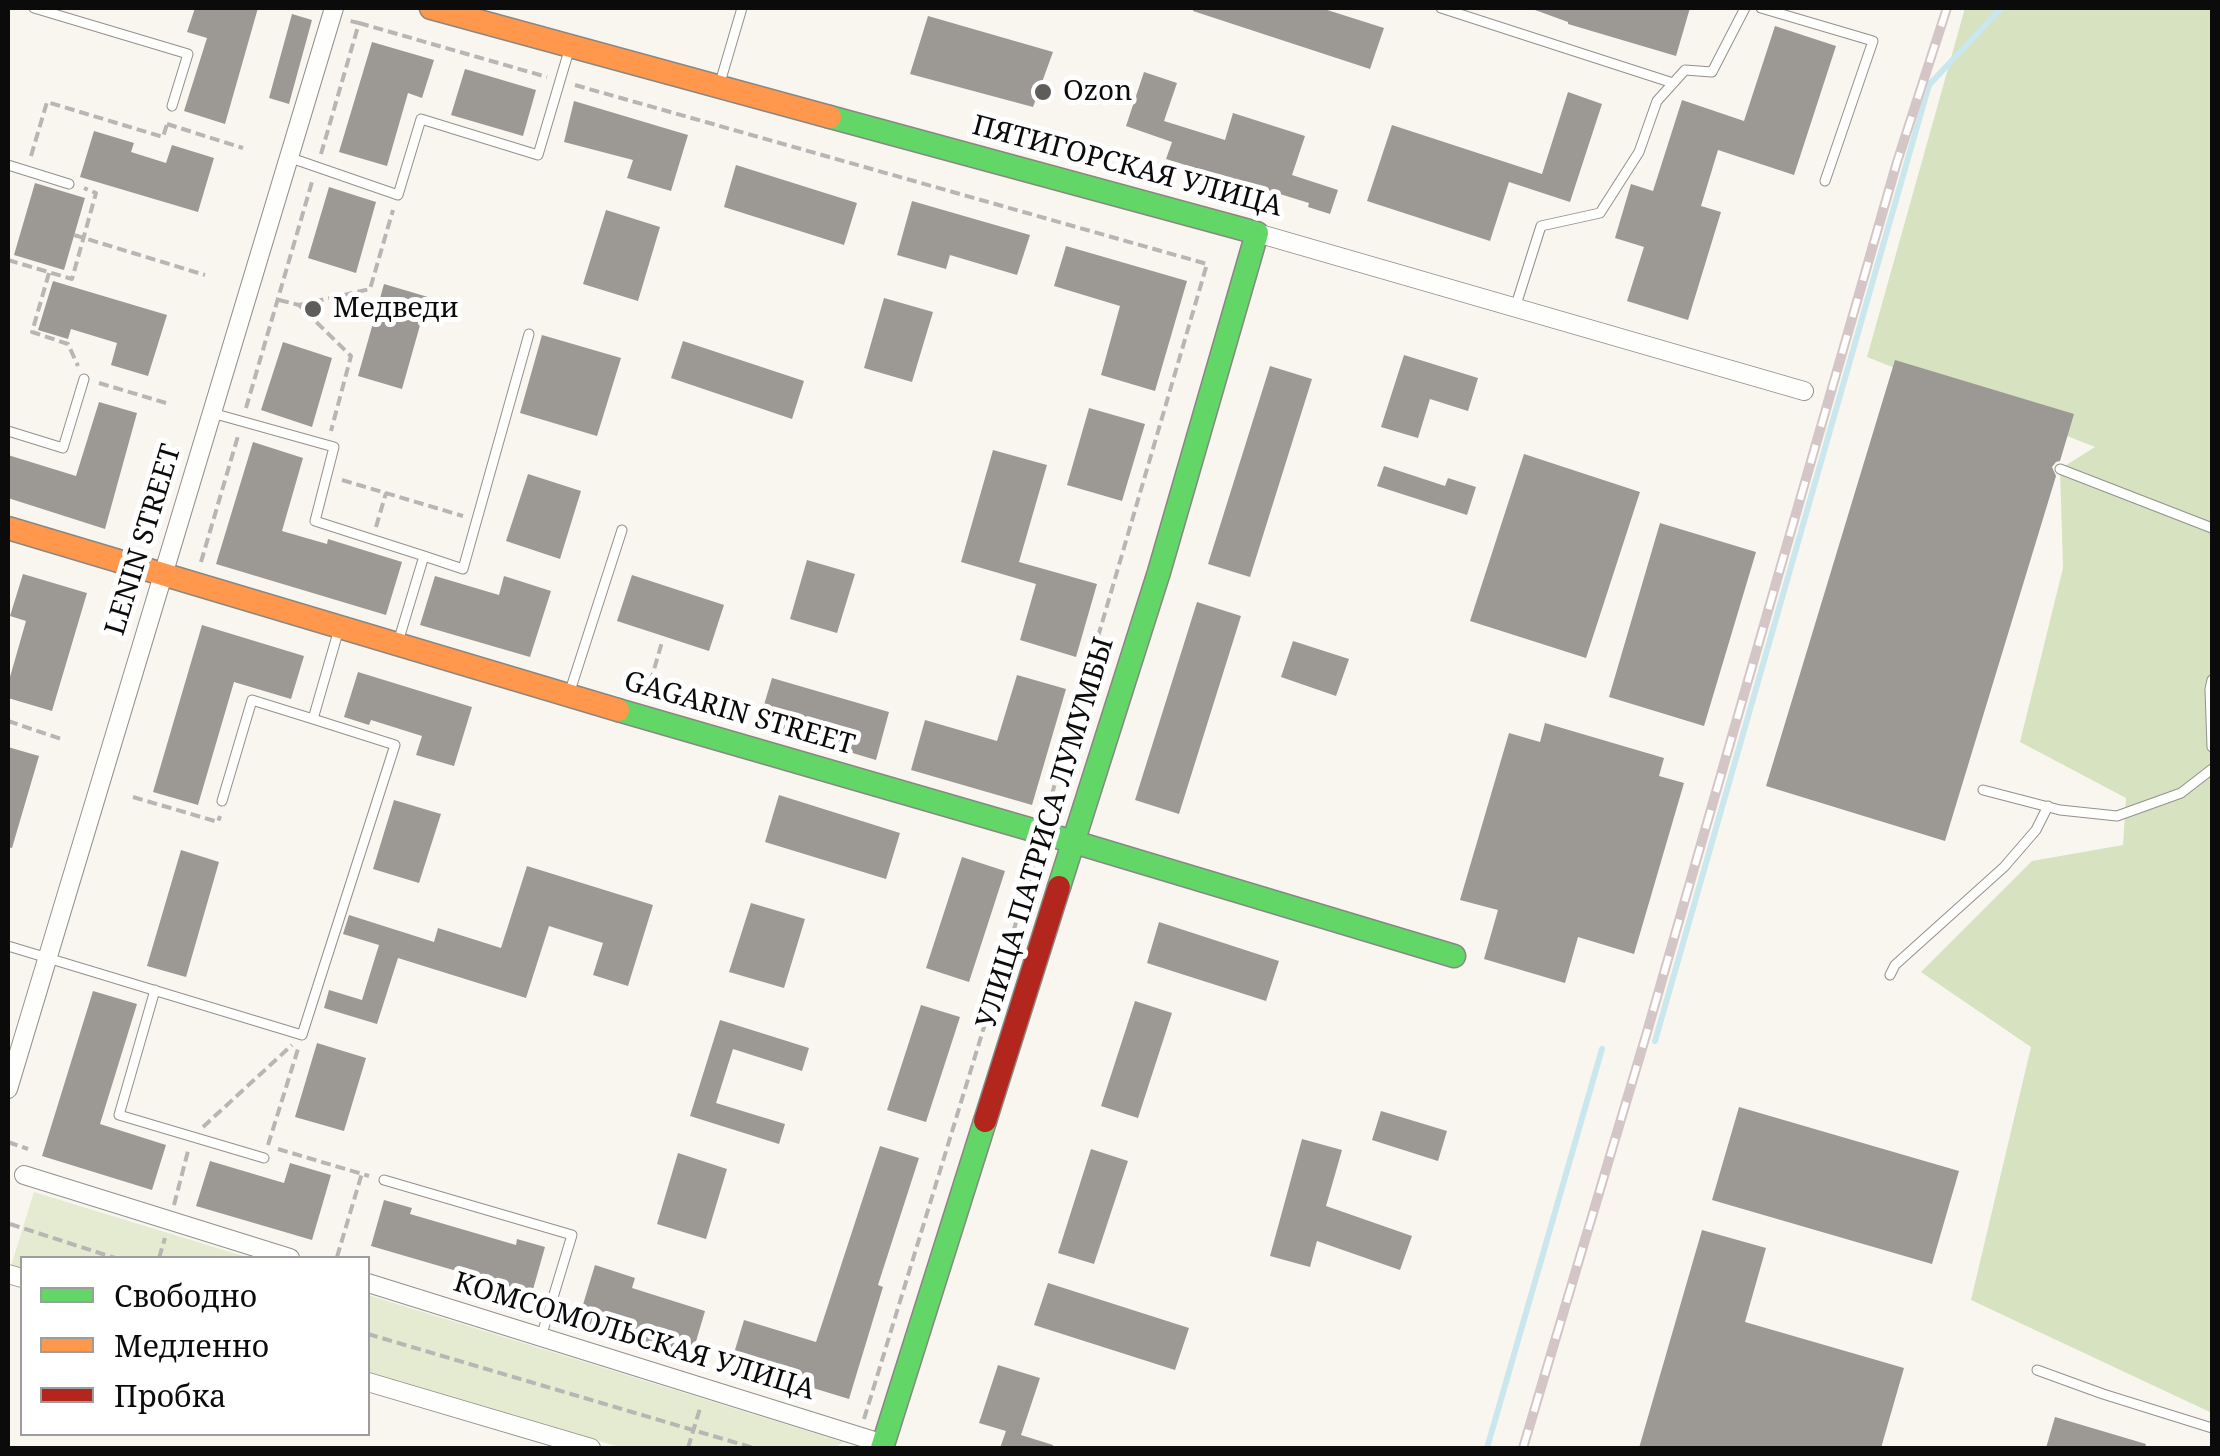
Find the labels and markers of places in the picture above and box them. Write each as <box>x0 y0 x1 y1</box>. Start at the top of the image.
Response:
place label: Ozon <box>1063 75 1132 109</box>
marker: Ozon <box>1032 81 1054 103</box>
place label: Медведи <box>333 292 459 326</box>
marker: Медведи <box>302 298 324 320</box>

